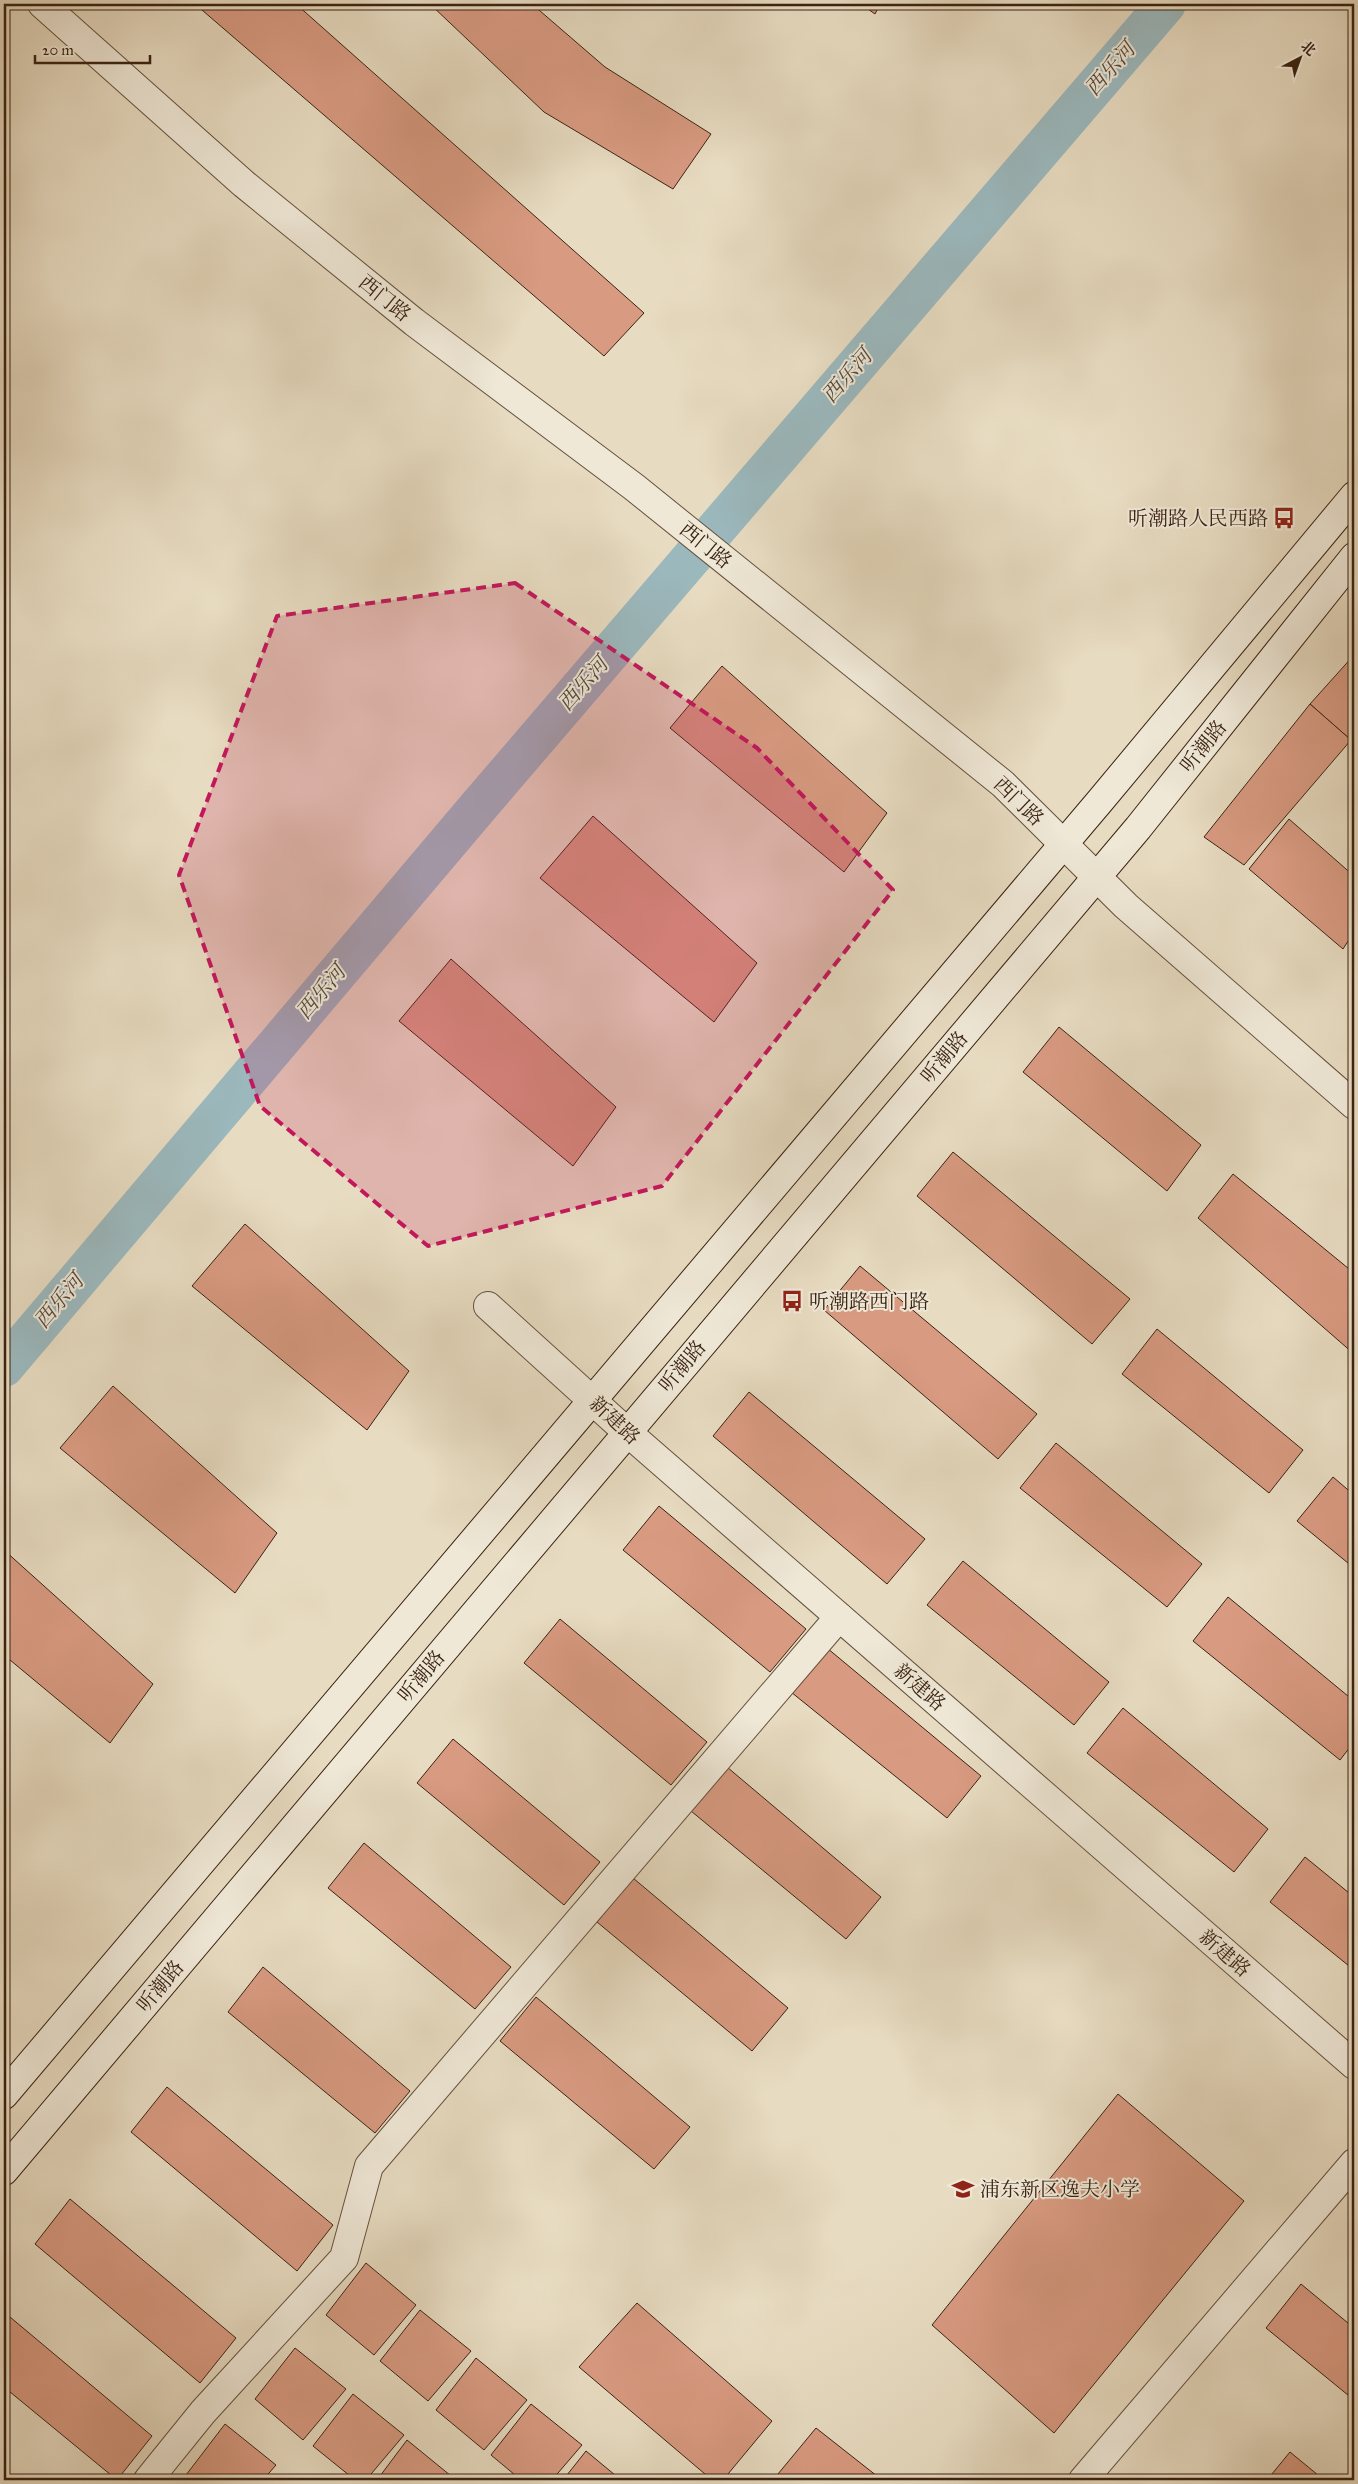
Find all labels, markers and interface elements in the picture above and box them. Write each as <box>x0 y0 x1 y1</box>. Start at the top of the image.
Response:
scale bar <box>35 32 150 64</box>
north arrow <box>1276 32 1326 82</box>
water label: 西乐河 <box>1080 34 1143 101</box>
text: 北 <box>1297 38 1319 60</box>
text: 20 m <box>42 41 74 59</box>
street label: 西门路 <box>354 270 416 326</box>
water label: 西乐河 <box>817 341 880 408</box>
bus stop icon: 听潮路人民西路 <box>1271 505 1297 531</box>
place label: 听潮路人民西路 <box>1128 506 1268 530</box>
street label: 西门路 <box>675 517 737 573</box>
water label: 西乐河 <box>553 649 616 716</box>
street label: 听潮路 <box>1175 715 1231 777</box>
street label: 西门路 <box>989 772 1049 830</box>
water label: 西乐河 <box>291 956 354 1024</box>
street label: 听潮路 <box>916 1026 972 1088</box>
water label: 西乐河 <box>29 1265 92 1333</box>
bus stop icon: 听潮路西门路 <box>779 1288 805 1314</box>
place label: 听潮路西门路 <box>809 1289 929 1313</box>
street label: 听潮路 <box>654 1335 710 1397</box>
street label: 新建路 <box>585 1391 645 1449</box>
street label: 听潮路 <box>393 1645 449 1707</box>
street label: 新建路 <box>889 1658 951 1716</box>
street label: 新建路 <box>1194 1924 1256 1982</box>
street label: 听潮路 <box>132 1955 188 2017</box>
school or university icon: 浦东新区逸夫小学 <box>950 2176 976 2202</box>
place label: 浦东新区逸夫小学 <box>980 2177 1140 2201</box>

